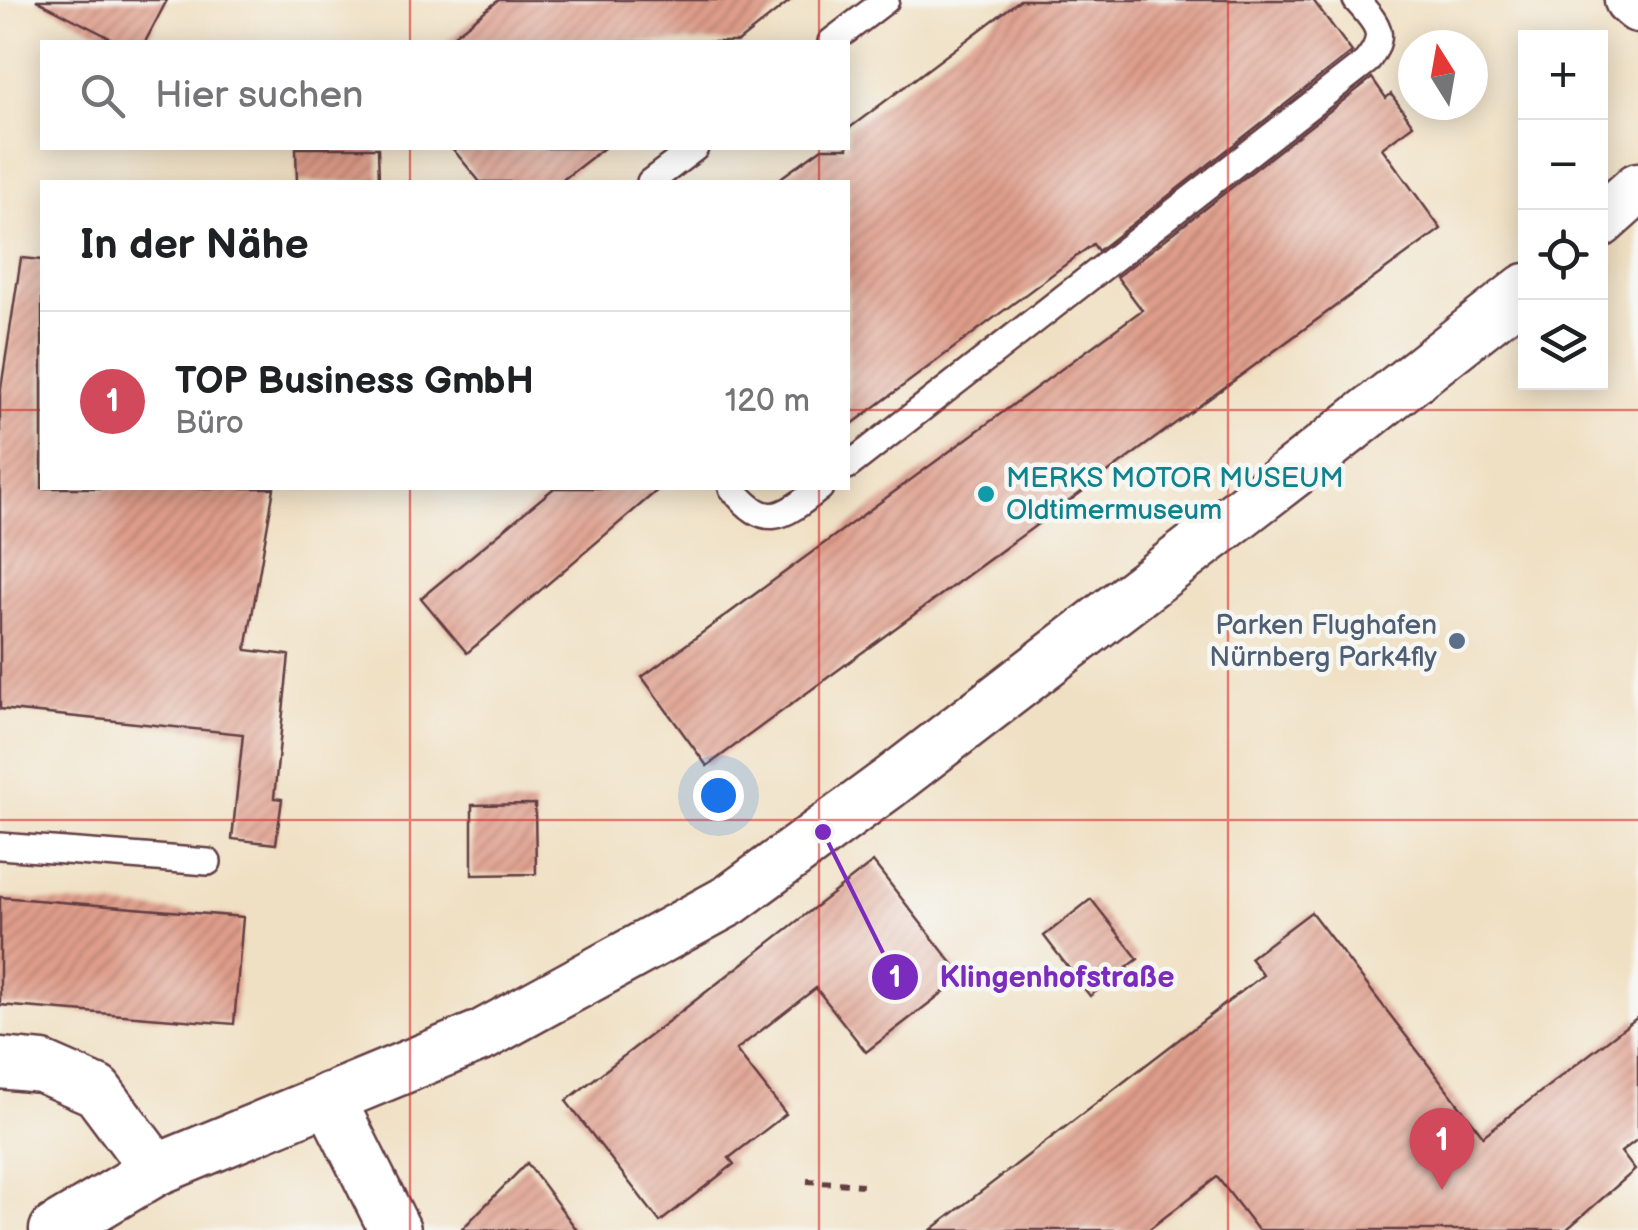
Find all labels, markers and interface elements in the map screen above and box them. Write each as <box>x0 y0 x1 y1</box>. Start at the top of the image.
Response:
north arrow <box>1398 30 1488 120</box>
map controls <box>1518 30 1608 390</box>
button: + <box>1518 30 1608 120</box>
search box <box>40 40 850 150</box>
icon: search <box>75 68 130 123</box>
text: Hier suchen <box>155 73 363 118</box>
button: − <box>1518 120 1608 210</box>
button: locate <box>1518 210 1608 300</box>
text: In der Nähe <box>80 220 309 271</box>
button: layers <box>1518 300 1608 390</box>
text: TOP Business GmbH <box>175 359 534 404</box>
text: 1 <box>106 382 119 421</box>
text: 120 m <box>725 382 810 421</box>
text: Büro <box>175 404 244 443</box>
place label: MERKS MOTOR MUSEUM Oldtimermuseum <box>1006 462 1344 527</box>
marker: MERKS MOTOR MUSEUM Oldtimermuseum <box>975 483 997 505</box>
place label: Parken Flughafen Nürnberg Park4fly <box>1209 609 1437 674</box>
marker: Parken Flughafen Nürnberg Park4fly <box>1446 630 1468 652</box>
your location <box>693 770 744 821</box>
callout: Klingenhofstraße <box>870 947 1195 1007</box>
text: 1 <box>889 960 901 996</box>
text: Klingenhofstraße <box>939 960 1175 996</box>
pin: 1 <box>1410 1108 1474 1190</box>

